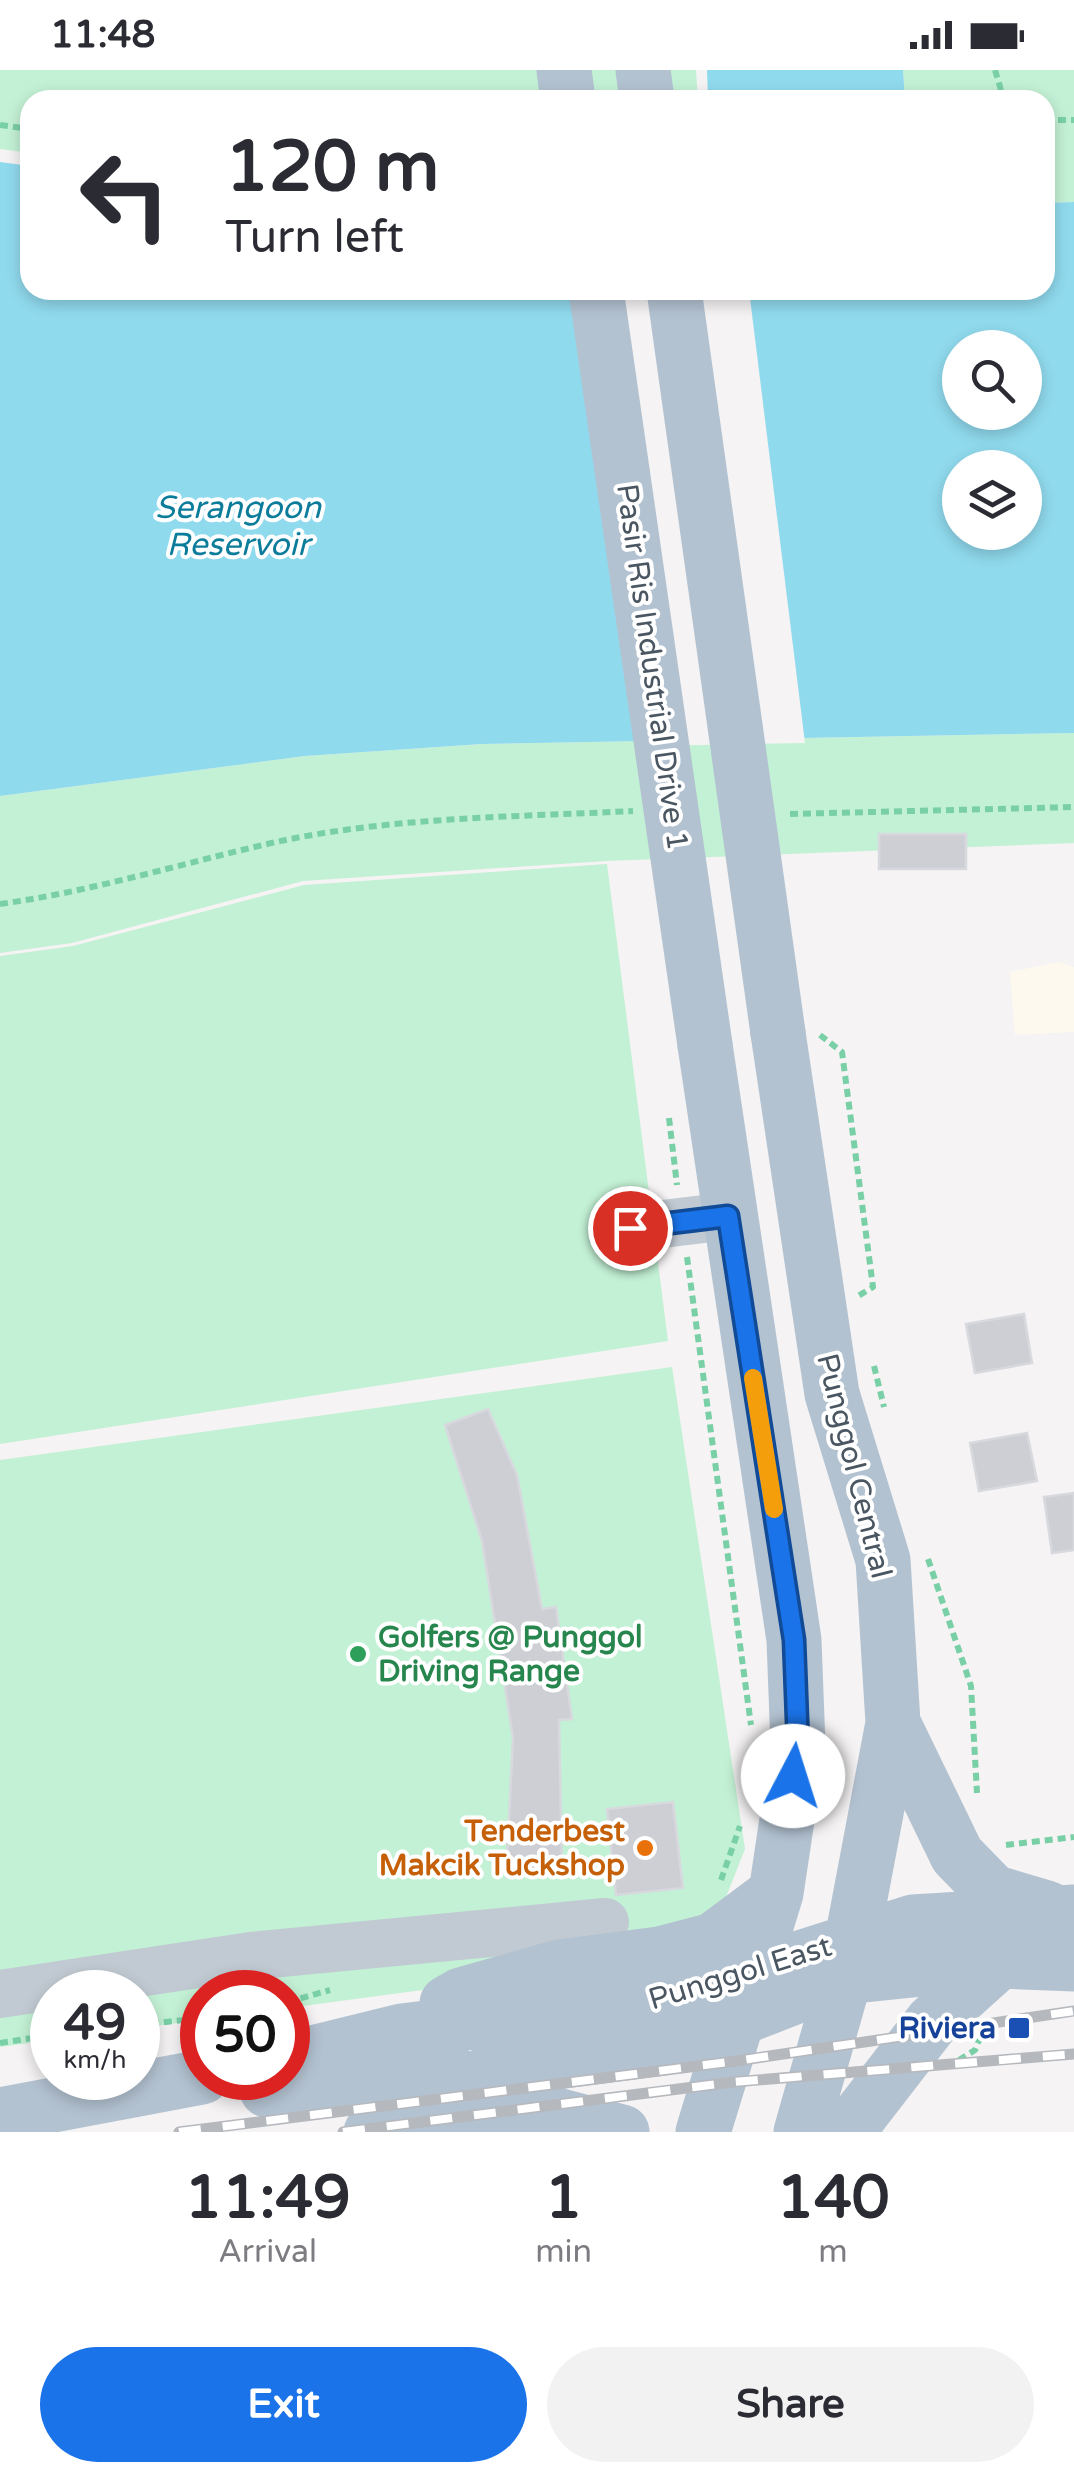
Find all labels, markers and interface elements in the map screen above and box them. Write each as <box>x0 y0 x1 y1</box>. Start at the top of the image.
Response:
text: 11:48 <box>50 12 155 58</box>
text: 120 m <box>225 126 439 210</box>
icon: left <box>60 130 190 260</box>
text: Turn left <box>225 211 404 265</box>
map controls <box>942 330 1042 550</box>
button: search <box>942 330 1042 430</box>
button: layers <box>942 450 1042 550</box>
street label: Pasir Ris Industrial Drive 1 <box>608 481 696 853</box>
water label: Serangoon Reservoir <box>155 489 323 564</box>
pin <box>588 1186 673 1271</box>
icon: arrive <box>603 1201 658 1256</box>
street label: Punggol Central <box>808 1350 900 1582</box>
place label: Golfers @ Punggol Driving Range <box>378 1619 642 1690</box>
marker: Golfers @ Punggol Driving Range <box>347 1643 369 1665</box>
position arrow <box>741 1724 845 1828</box>
place label: Tenderbest Makcik Tuckshop <box>379 1813 626 1884</box>
marker: Tenderbest Makcik Tuckshop <box>634 1837 656 1859</box>
street label: Punggol East <box>644 1928 836 2018</box>
speed limit sign: 50 <box>180 1970 310 2100</box>
text: 49 <box>64 1993 126 2053</box>
place label: Riviera <box>898 2010 996 2047</box>
marker: Riviera <box>1006 2015 1032 2041</box>
text: km/h <box>64 2045 126 2075</box>
text: 11:49 <box>184 2162 351 2234</box>
text: 1 <box>545 2162 582 2234</box>
text: 140 <box>776 2162 890 2234</box>
text: Arrival <box>218 2233 317 2271</box>
text: min <box>535 2233 592 2271</box>
text: m <box>818 2233 848 2271</box>
button: Exit <box>40 2347 527 2462</box>
button: Share <box>547 2347 1034 2462</box>

